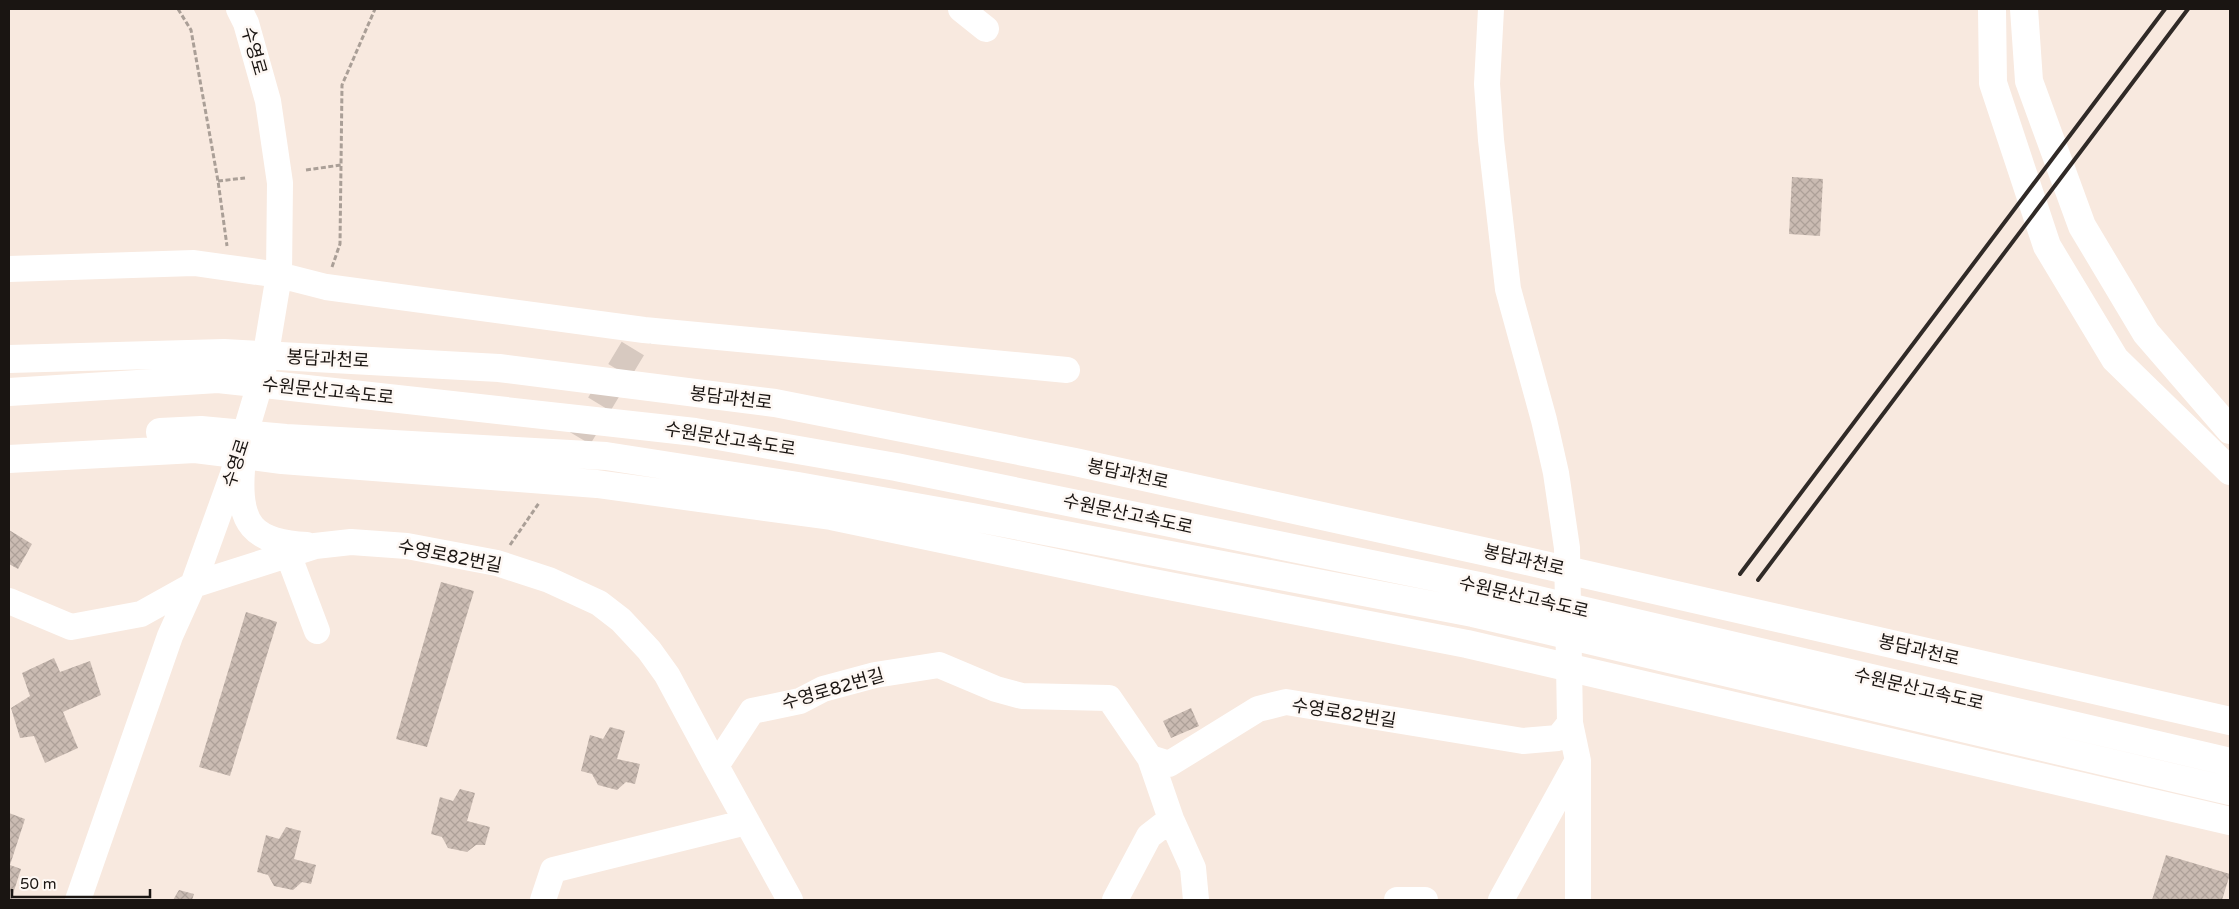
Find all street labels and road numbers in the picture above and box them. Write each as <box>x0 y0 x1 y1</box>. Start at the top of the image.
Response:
street label: 수영로 <box>237 24 271 78</box>
street label: 봉담과천로 <box>286 346 370 372</box>
street label: 수원문산고속도로 <box>261 373 395 409</box>
street label: 봉담과천로 <box>689 382 773 414</box>
street label: 수원문산고속도로 <box>663 418 797 460</box>
street label: 수영로 <box>218 436 254 490</box>
street label: 봉담과천로 <box>1085 455 1171 493</box>
street label: 수원문산고속도로 <box>1061 489 1195 539</box>
street label: 수영로82번길 <box>396 535 504 577</box>
street label: 봉담과천로 <box>1481 540 1567 580</box>
street label: 수원문산고속도로 <box>1457 571 1591 623</box>
street label: 봉담과천로 <box>1876 630 1962 670</box>
street label: 수원문산고속도로 <box>1852 663 1986 715</box>
street label: 수영로82번길 <box>779 664 887 714</box>
street label: 수영로82번길 <box>1290 694 1398 732</box>

